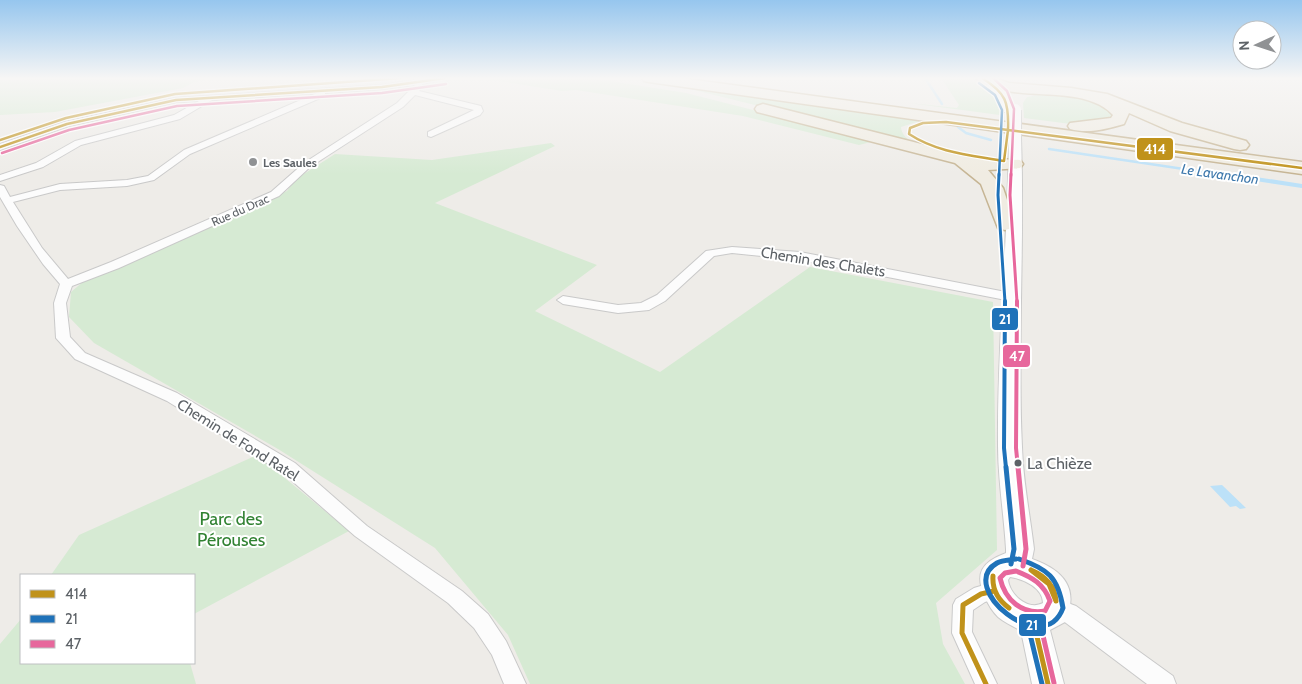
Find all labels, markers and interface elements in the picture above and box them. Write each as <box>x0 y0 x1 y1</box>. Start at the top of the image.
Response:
north arrow <box>1232 20 1282 70</box>
text: N <box>1235 40 1253 51</box>
line badge: 414 <box>1136 137 1174 161</box>
text: 414 <box>1144 140 1166 158</box>
place label: Les Saules <box>263 155 317 170</box>
marker: Les Saules <box>247 156 259 168</box>
water label: Le Lavanchon <box>1180 160 1260 188</box>
street label: Rue du Drac <box>209 190 272 229</box>
street label: Chemin des Chalets <box>760 243 886 281</box>
line badge: 21 <box>991 307 1019 331</box>
text: 21 <box>999 310 1011 328</box>
line badge: 47 <box>1002 344 1031 368</box>
text: 47 <box>1009 347 1026 365</box>
street label: Chemin de Fond Ratel <box>174 395 303 485</box>
place label: La Chièze <box>1027 454 1092 473</box>
marker: La Chièze <box>1013 458 1023 468</box>
park label: Parc des Pérouses <box>197 508 265 551</box>
legend <box>20 574 195 664</box>
text: 414 <box>65 585 88 603</box>
text: 21 <box>65 610 78 628</box>
line badge: 21 <box>1018 613 1047 637</box>
text: 21 <box>1026 616 1038 634</box>
text: 47 <box>65 635 82 653</box>

